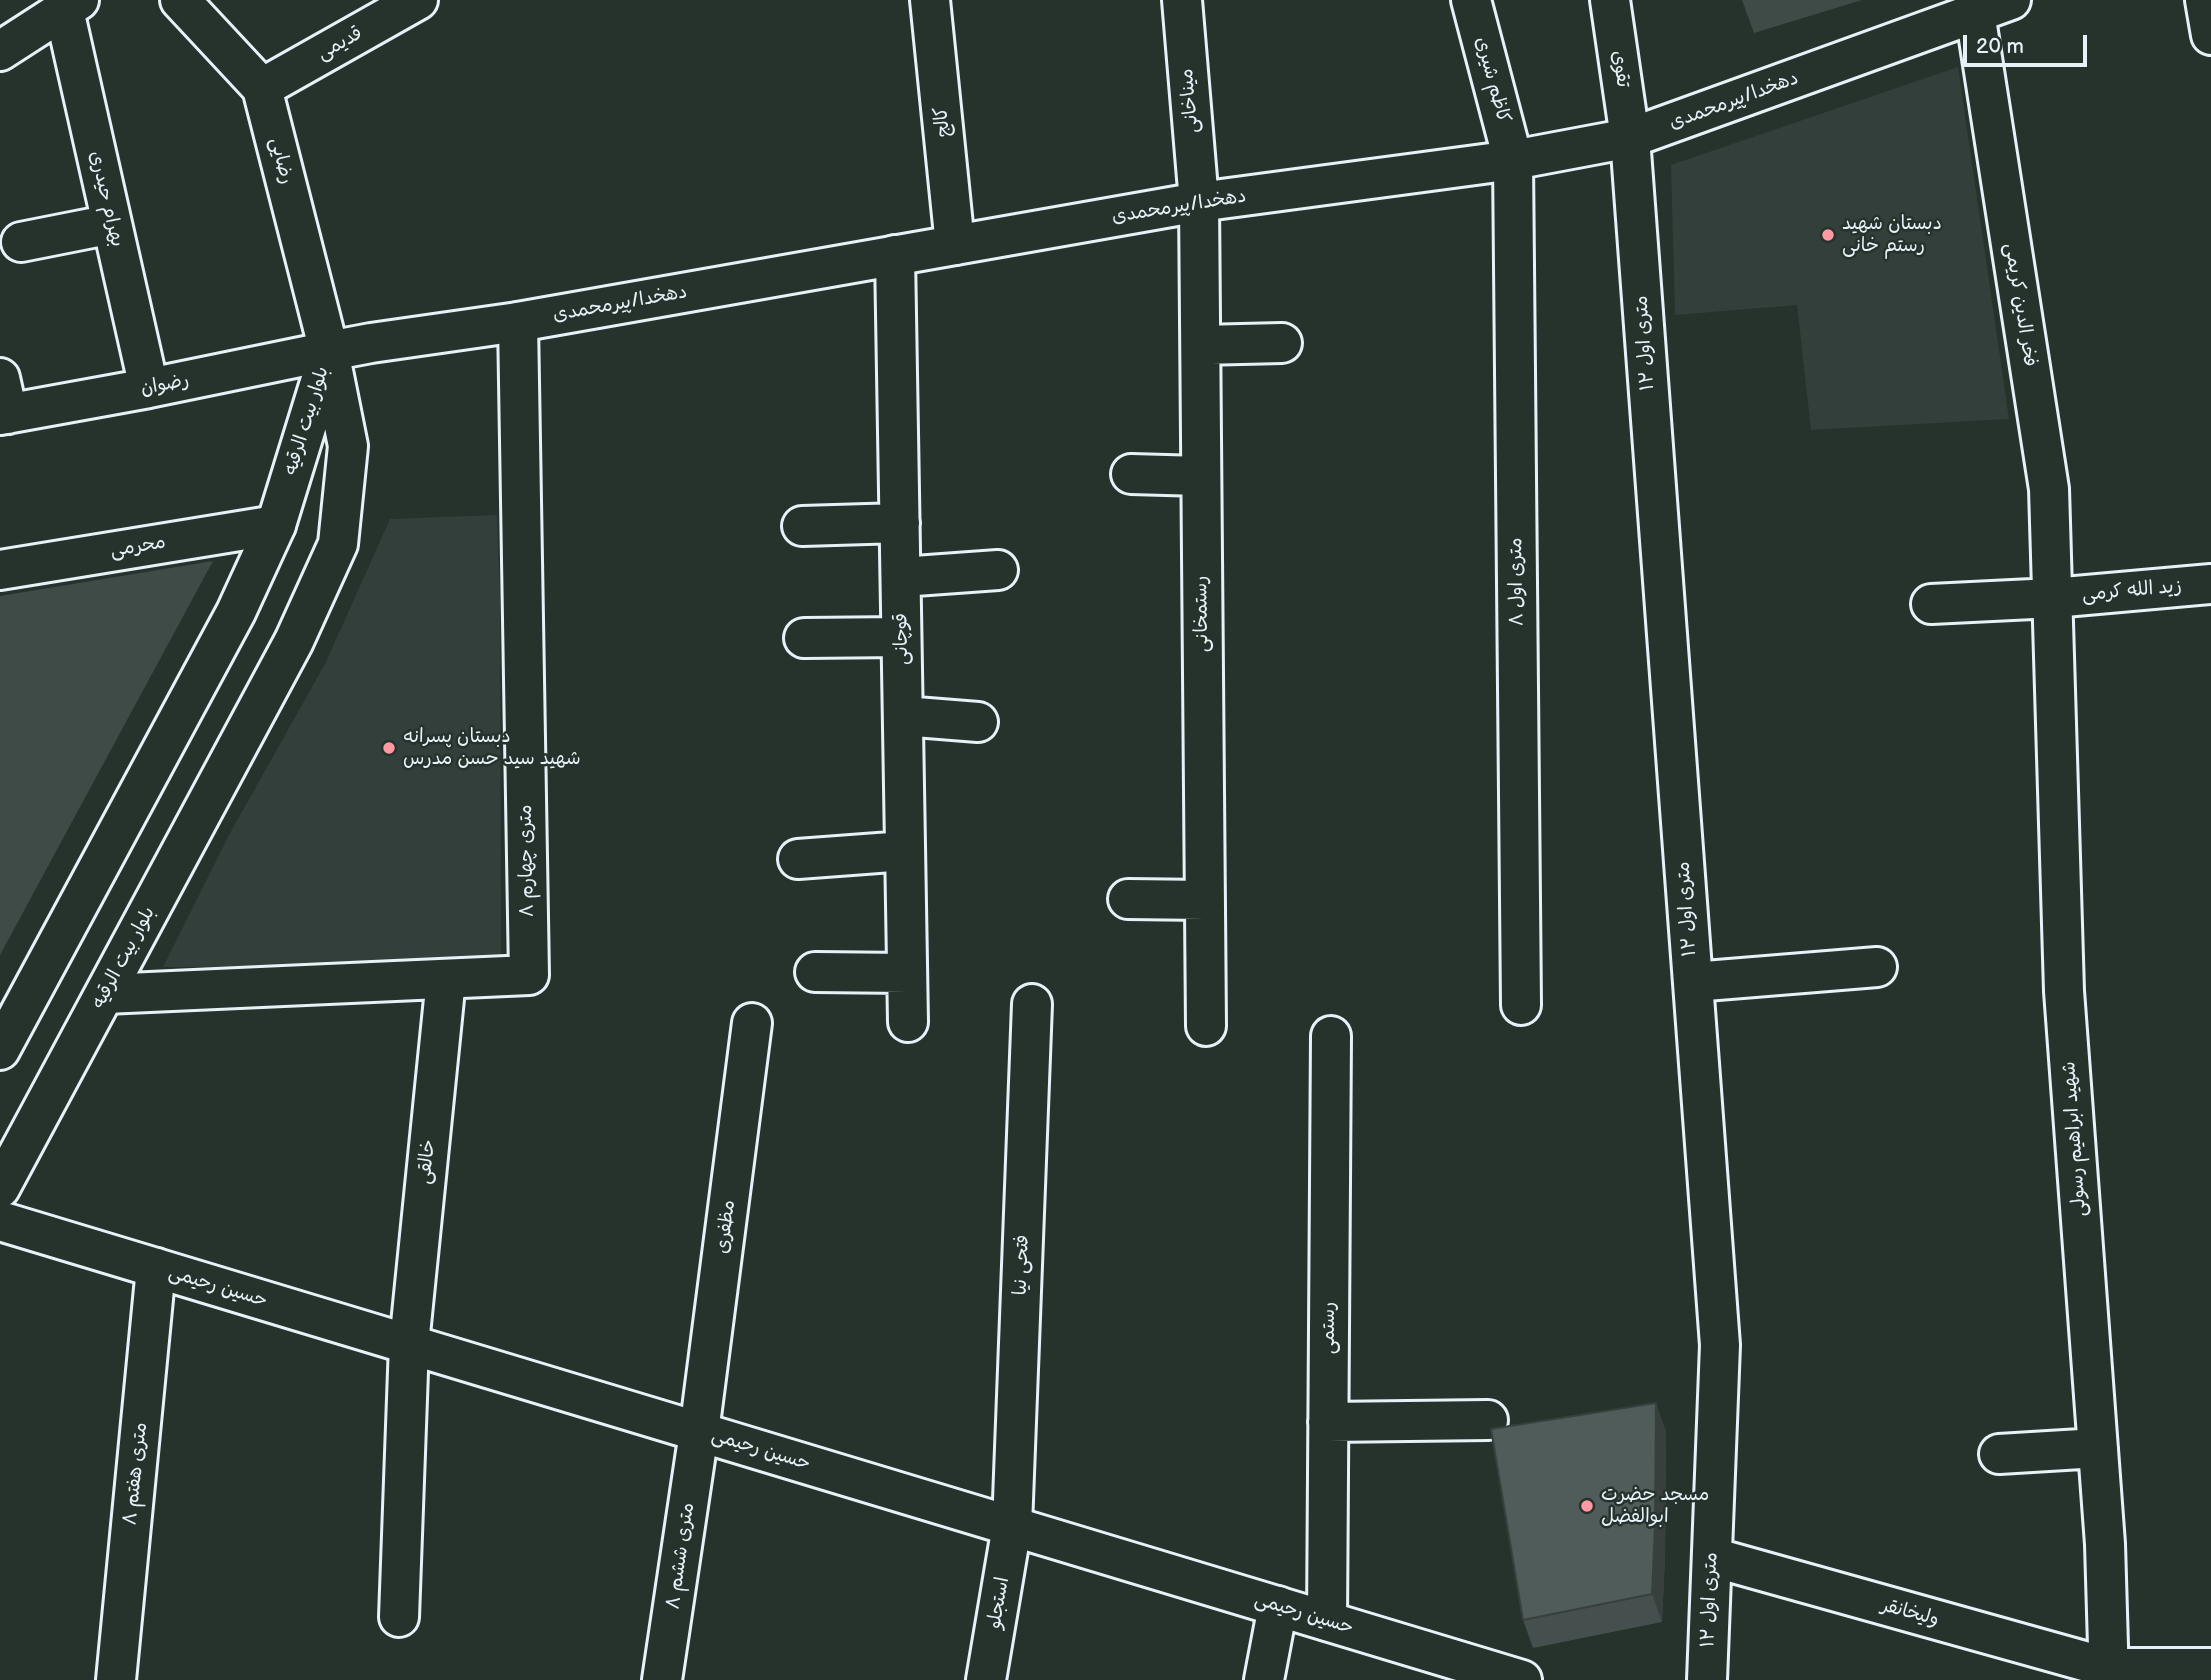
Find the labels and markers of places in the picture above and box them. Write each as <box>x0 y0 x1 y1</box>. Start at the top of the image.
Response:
place label: دبستان شهید رستم خانی <box>1842 213 1942 257</box>
marker: دبستان شهید رستم خانی <box>1820 227 1836 243</box>
place label: دبستان پسرانه شهید سید حسن مدرس <box>403 726 581 770</box>
marker: دبستان پسرانه شهید سید حسن مدرس <box>381 740 397 756</box>
place label: مسجد حضرت ابوالفضل <box>1601 1484 1709 1528</box>
marker: مسجد حضرت ابوالفضل <box>1579 1498 1595 1514</box>

